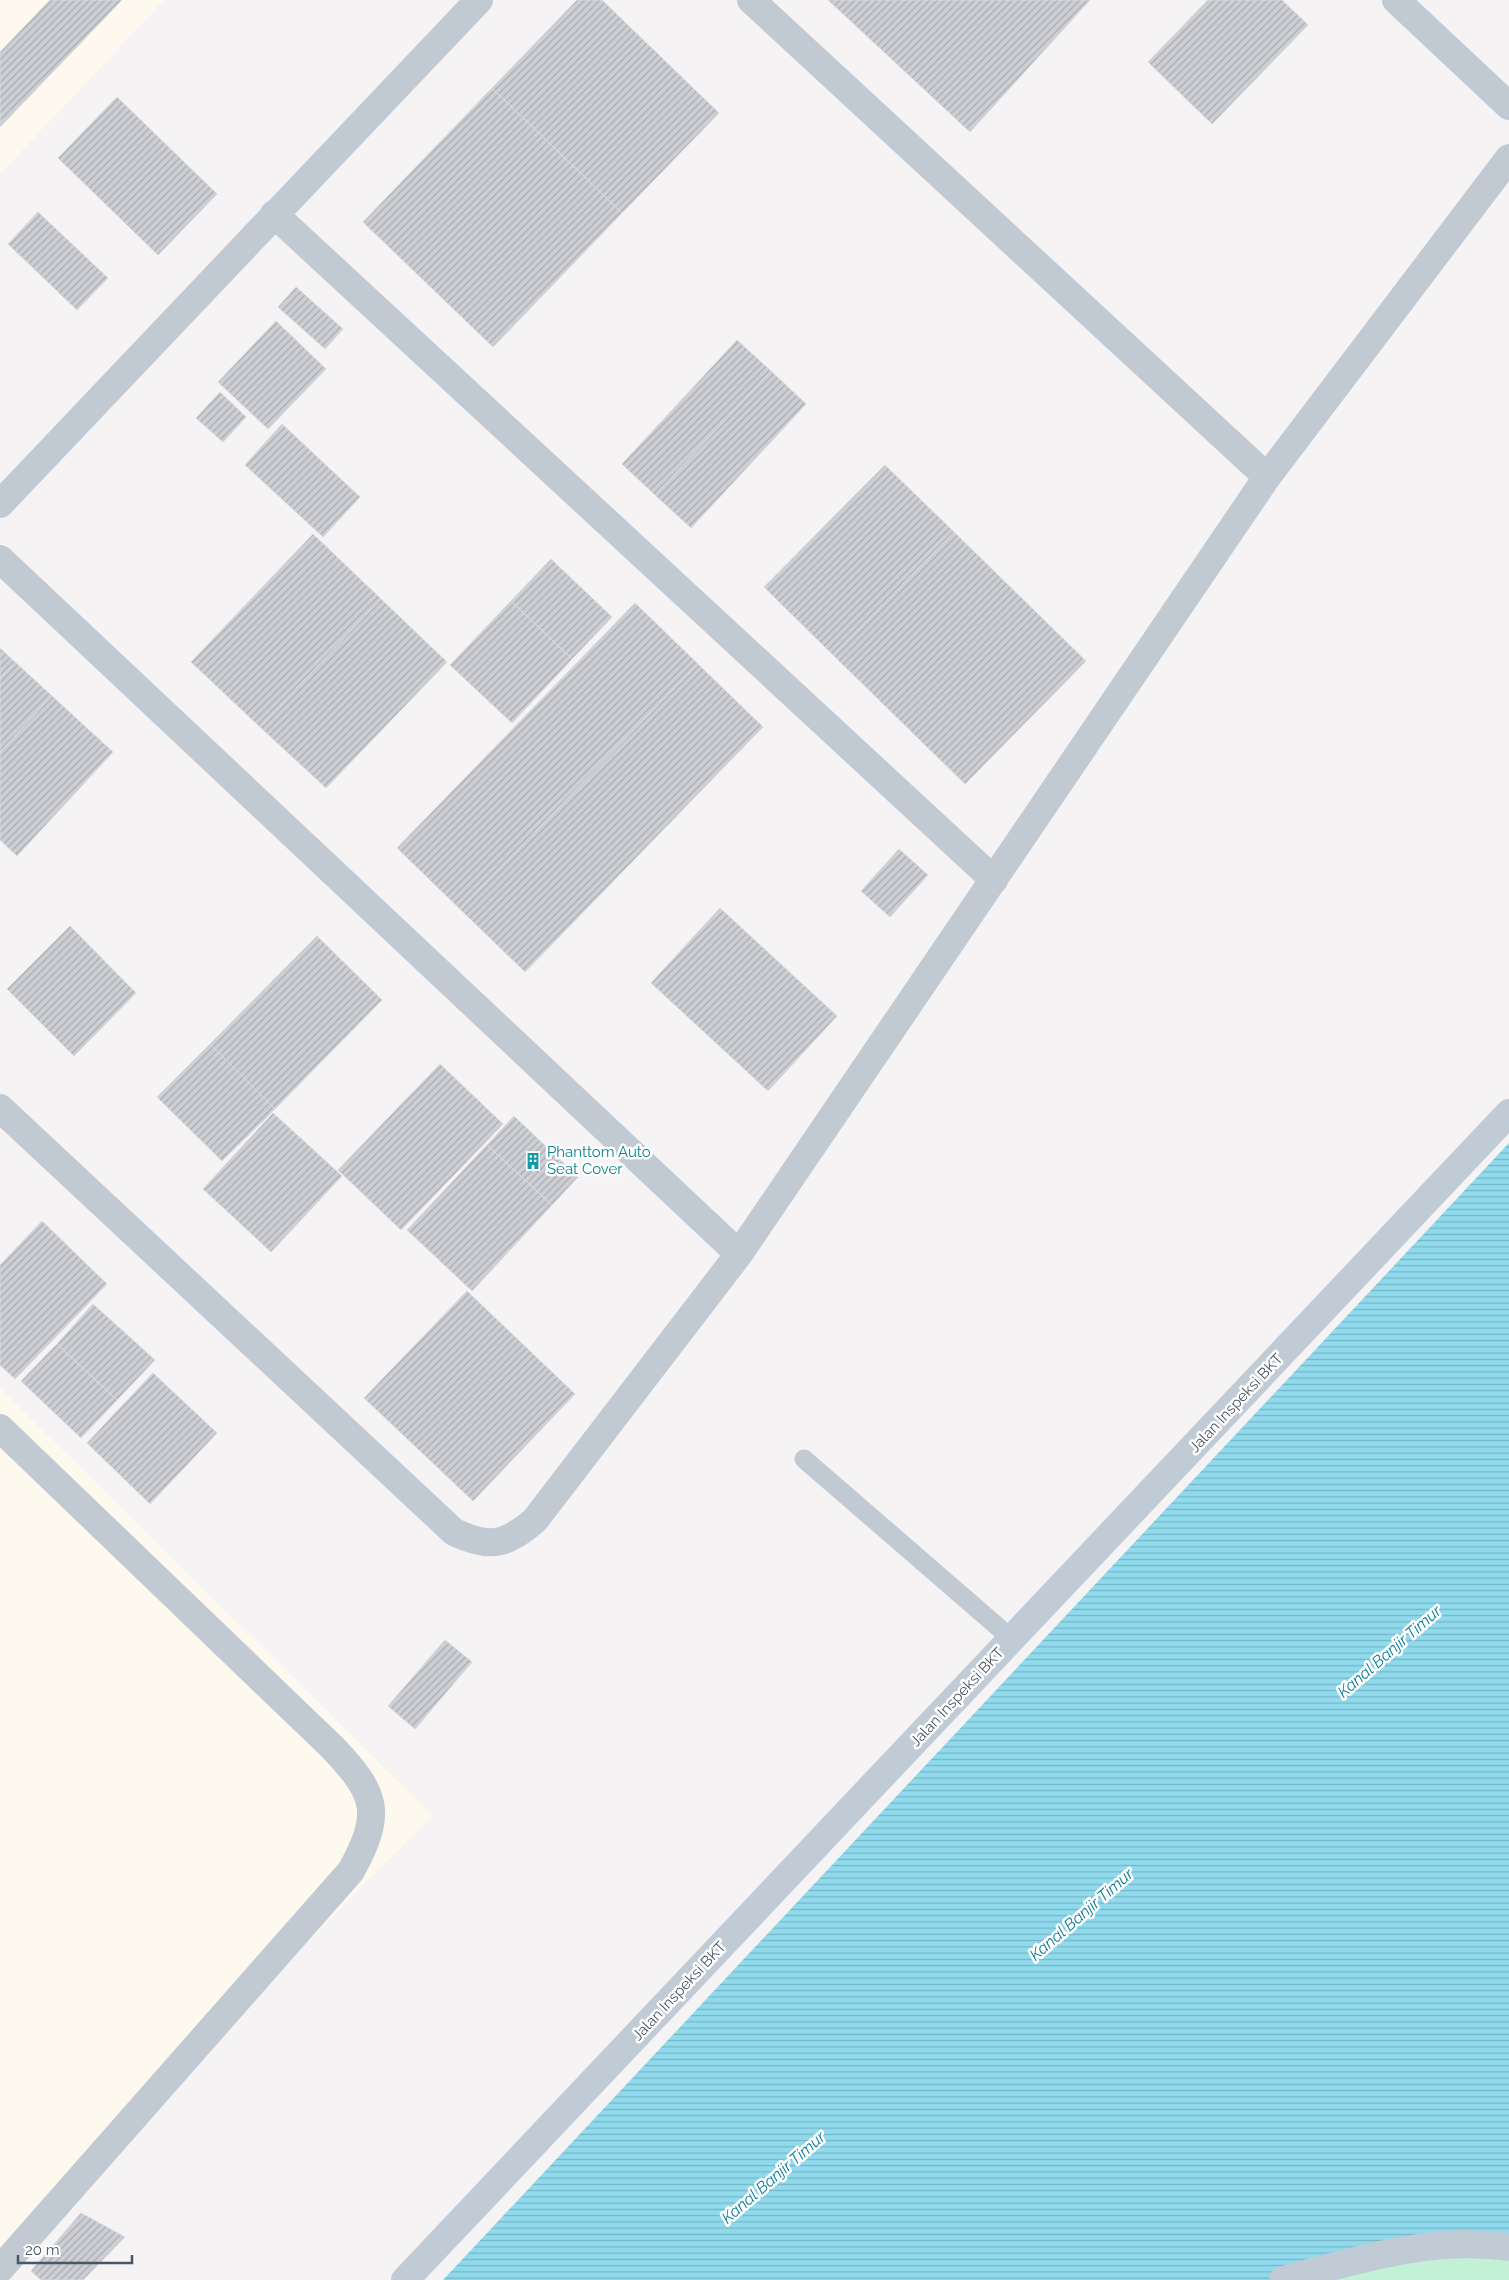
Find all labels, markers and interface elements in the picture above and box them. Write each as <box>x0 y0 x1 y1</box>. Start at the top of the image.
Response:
place label: Phanttom Auto Seat Cover <box>547 1143 651 1178</box>
building icon: Phanttom Auto Seat Cover <box>523 1151 543 1171</box>
street label: Jalan Inspeksi BKT <box>1185 1350 1287 1456</box>
water label: Kanal Banjir Timur <box>1334 1601 1445 1701</box>
street label: Jalan Inspeksi BKT <box>906 1644 1008 1750</box>
water label: Kanal Banjir Timur <box>1026 1864 1137 1964</box>
street label: Jalan Inspeksi BKT <box>628 1938 730 2044</box>
water label: Kanal Banjir Timur <box>718 2127 829 2227</box>
scale bar <box>18 2232 131 2264</box>
text: 20 m <box>25 2241 60 2259</box>

